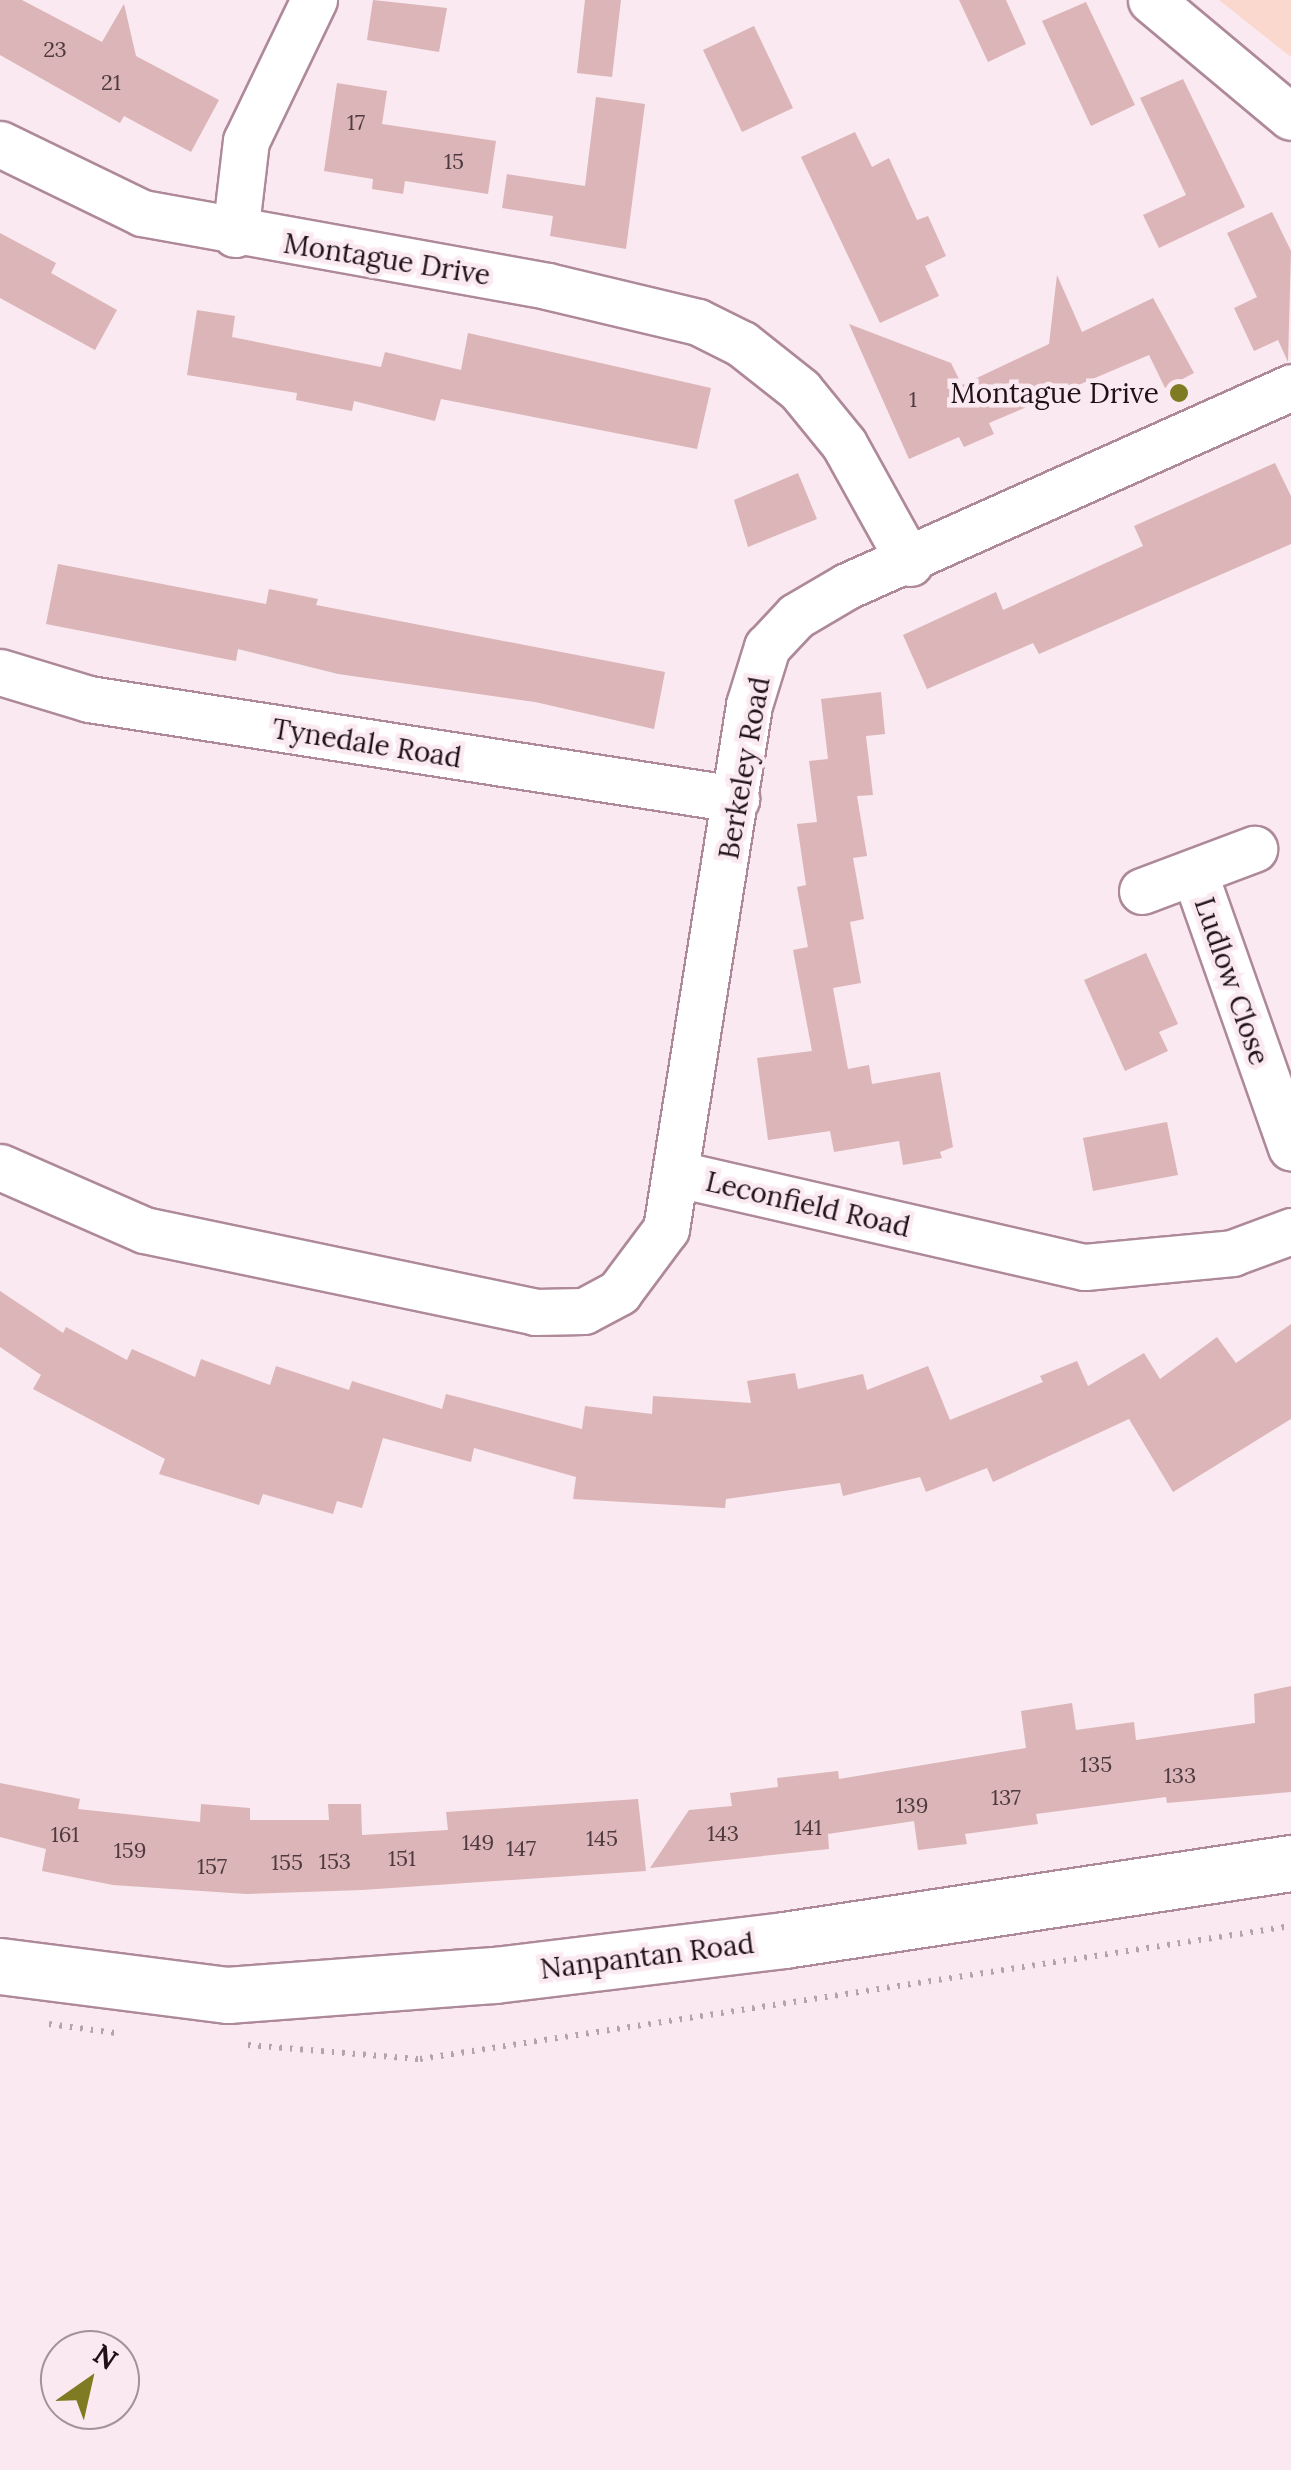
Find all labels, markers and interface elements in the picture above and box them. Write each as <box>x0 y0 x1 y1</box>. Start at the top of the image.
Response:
house number: 23 <box>43 37 67 63</box>
house number: 21 <box>101 70 121 96</box>
house number: 17 <box>347 110 365 136</box>
house number: 15 <box>444 149 464 175</box>
street label: Montague Drive <box>281 226 493 292</box>
place label: Montague Drive <box>950 376 1159 410</box>
marker: Montague Drive <box>1168 382 1190 404</box>
house number: 1 <box>909 387 917 413</box>
street label: Berkeley Road <box>711 674 777 862</box>
street label: Tynedale Road <box>270 711 464 775</box>
street label: Ludlow Close <box>1188 893 1276 1069</box>
street label: Leconfield Road <box>703 1164 913 1244</box>
house number: 135 <box>1080 1752 1112 1778</box>
house number: 133 <box>1164 1763 1196 1789</box>
house number: 137 <box>991 1785 1021 1811</box>
house number: 139 <box>896 1793 928 1819</box>
house number: 141 <box>794 1815 822 1841</box>
house number: 143 <box>707 1821 739 1847</box>
house number: 161 <box>51 1822 79 1848</box>
house number: 145 <box>586 1826 618 1852</box>
house number: 149 <box>462 1830 494 1856</box>
house number: 147 <box>506 1836 536 1862</box>
house number: 159 <box>114 1838 146 1864</box>
house number: 151 <box>388 1846 416 1872</box>
house number: 153 <box>319 1849 351 1875</box>
house number: 155 <box>271 1850 303 1876</box>
house number: 157 <box>197 1854 227 1880</box>
street label: Nanpantan Road <box>538 1926 756 1986</box>
north arrow <box>40 2330 140 2430</box>
text: N <box>87 2336 125 2378</box>

